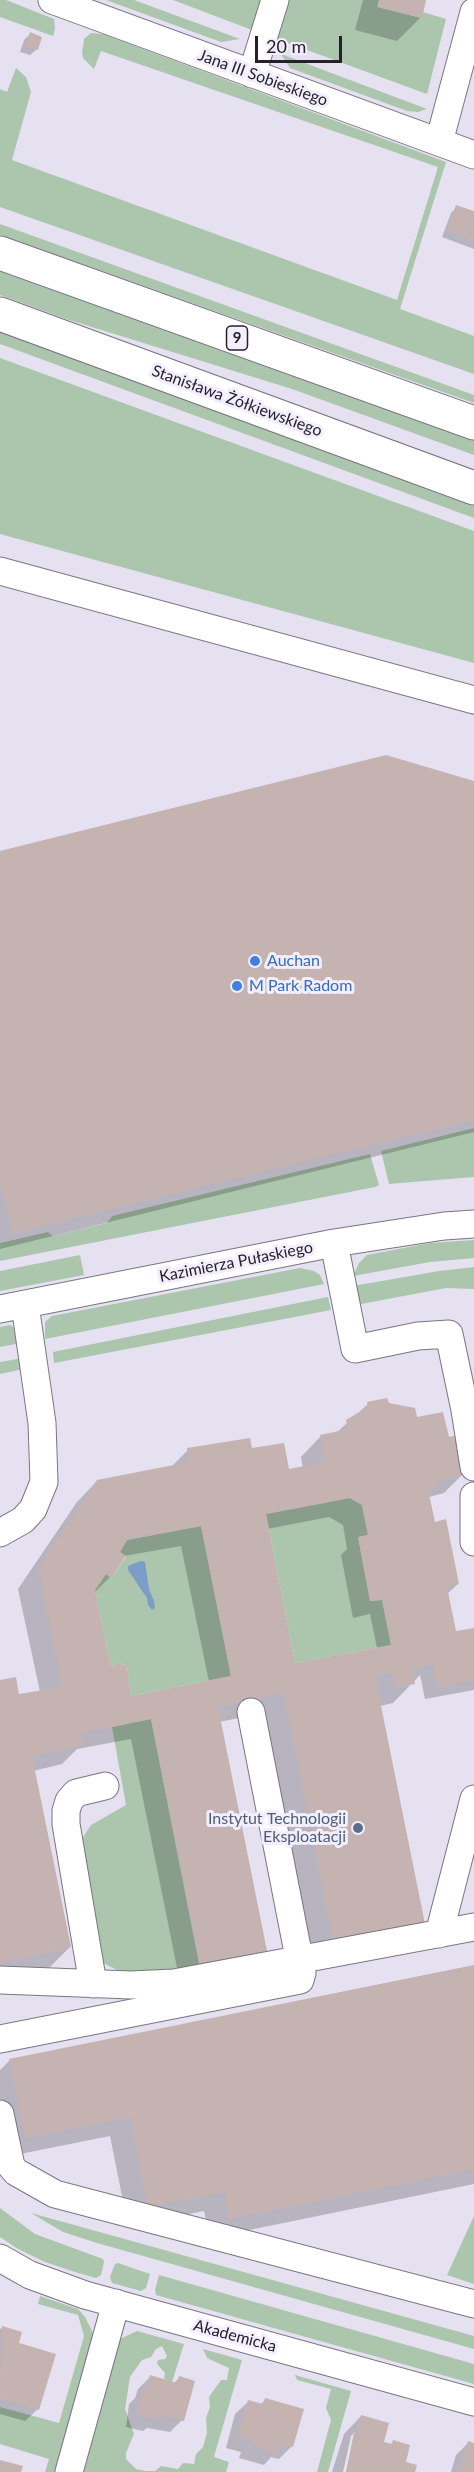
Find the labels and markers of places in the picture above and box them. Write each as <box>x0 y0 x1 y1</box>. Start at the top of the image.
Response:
place label: Auchan <box>267 951 320 971</box>
marker: Auchan <box>248 954 262 968</box>
place label: M Park Radom <box>249 976 352 996</box>
marker: M Park Radom <box>230 979 244 993</box>
place label: Instytut Technologii Eksploatacji <box>208 1809 346 1847</box>
marker: Instytut Technologii Eksploatacji <box>351 1821 365 1835</box>

